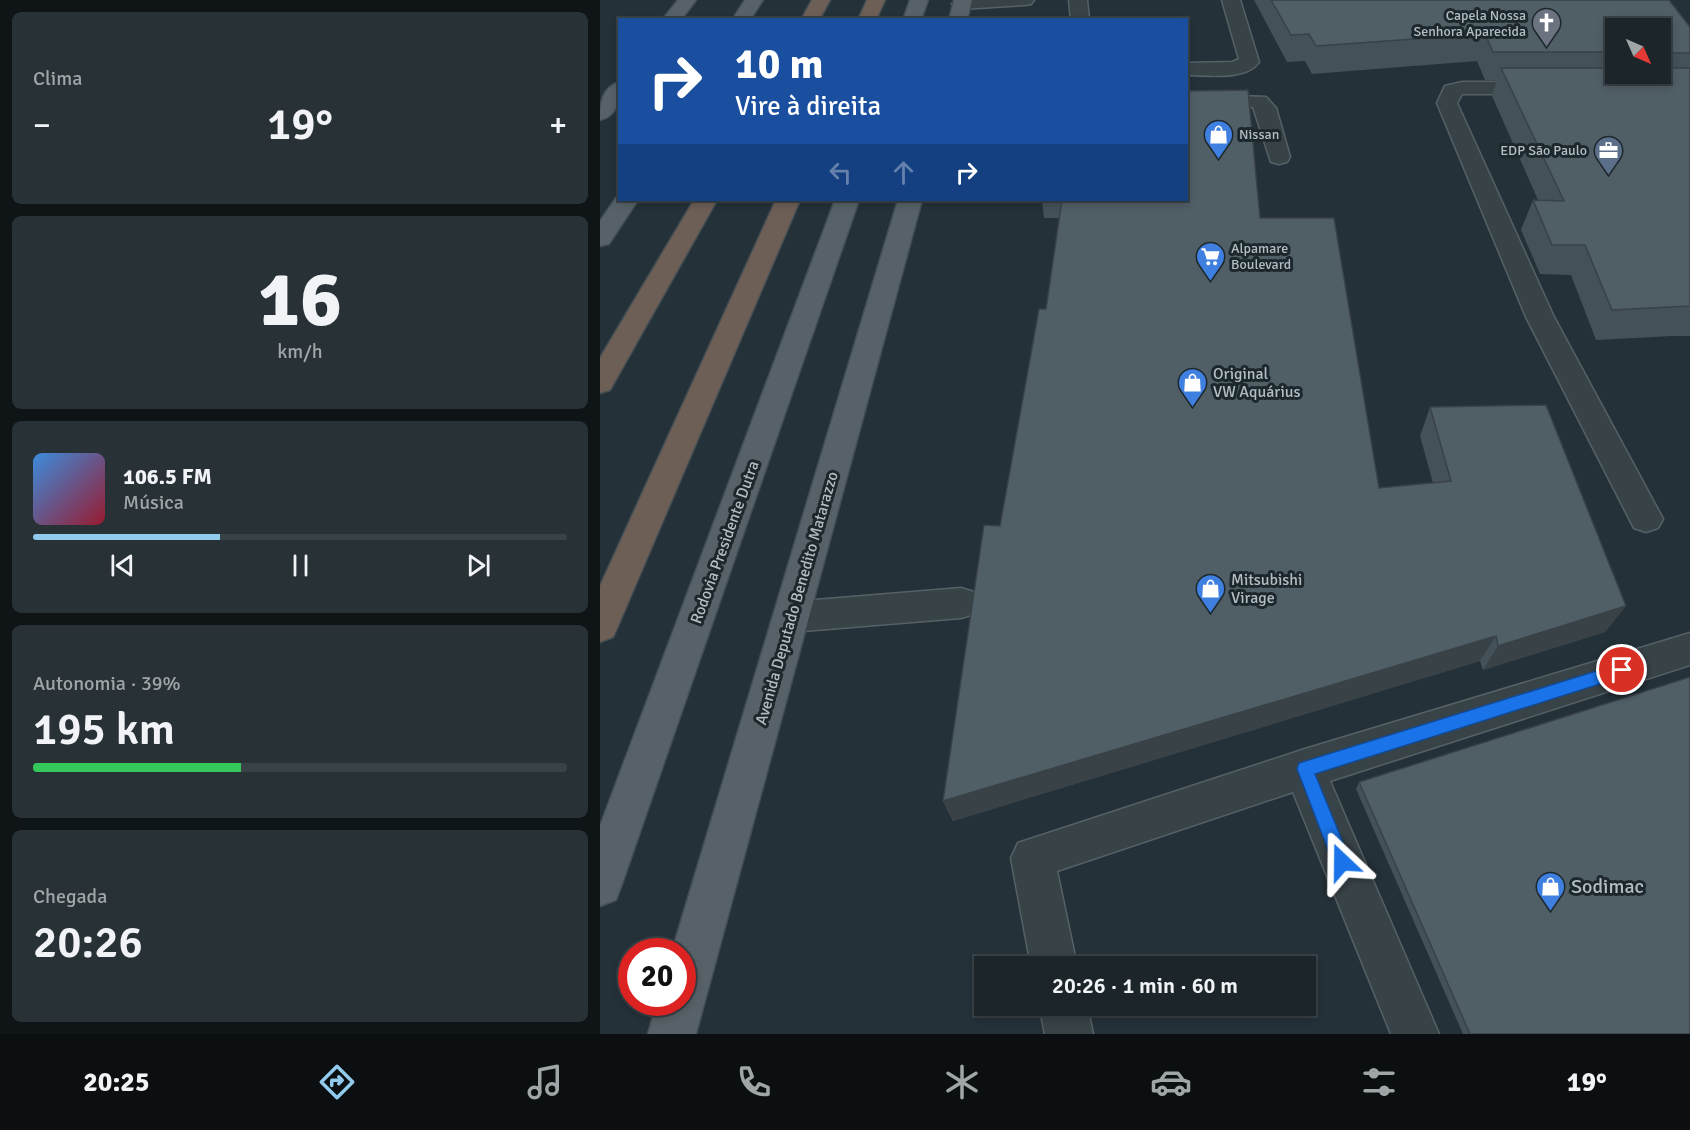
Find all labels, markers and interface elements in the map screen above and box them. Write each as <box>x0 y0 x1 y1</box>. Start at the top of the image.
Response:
place label: Capela Nossa Senhora Aparecida <box>1413 7 1526 40</box>
church icon: Capela Nossa Senhora Aparecida <box>1531 7 1563 49</box>
north arrow <box>1605 18 1671 84</box>
map controls <box>1605 18 1671 84</box>
text: 10 m <box>735 39 824 90</box>
icon: right <box>636 42 714 120</box>
text: Clima <box>33 66 82 91</box>
text: Vire à direita <box>735 90 881 123</box>
text: 19° <box>267 97 333 152</box>
text: − <box>33 105 51 146</box>
text: + <box>549 105 567 146</box>
shop icon: Nissan <box>1202 118 1234 160</box>
place label: Nissan <box>1239 126 1279 143</box>
office icon: EDP São Paulo <box>1592 134 1624 176</box>
place label: EDP São Paulo <box>1500 142 1587 159</box>
icon: left <box>824 156 857 189</box>
icon: ahead <box>887 156 920 189</box>
icon: right <box>950 156 983 189</box>
supermarket icon: Alpamare Boulevard <box>1194 240 1226 282</box>
place label: Alpamare Boulevard <box>1231 240 1291 273</box>
text: 16 <box>258 252 342 348</box>
text: km/h <box>277 339 323 364</box>
place label: Original VW Aquárius <box>1213 364 1301 402</box>
shop icon: Original VW Aquárius <box>1176 366 1208 408</box>
street label: Rodovia Presidente Dutra <box>686 458 764 627</box>
text: 106.5 FM <box>123 463 212 490</box>
street label: Avenida Deputado Benedito Matarazzo <box>751 469 843 727</box>
text: Música <box>123 490 184 515</box>
icon: previous <box>106 549 139 582</box>
icon: pause <box>284 549 317 582</box>
icon: next <box>462 549 495 582</box>
place label: Mitsubishi Virage <box>1231 570 1302 608</box>
shop icon: Mitsubishi Virage <box>1194 572 1226 614</box>
pin <box>1596 644 1647 695</box>
icon: arrive <box>1605 653 1638 686</box>
text: Autonomia · 39% <box>33 671 181 696</box>
text: 195 km <box>33 702 175 757</box>
position arrow <box>1310 830 1374 894</box>
shop icon: Sodimac <box>1534 870 1566 912</box>
place label: Sodimac <box>1571 874 1644 899</box>
text: Chegada <box>33 884 107 909</box>
text: 20:26 <box>33 915 143 970</box>
speed limit sign: 20 <box>618 938 696 1016</box>
text: 20:26 · 1 min · 60 m <box>1052 972 1238 999</box>
icon: directions <box>316 1061 358 1103</box>
icon: music <box>524 1061 566 1103</box>
icon: phone <box>733 1061 775 1103</box>
icon: climate <box>941 1061 983 1103</box>
icon: car <box>1150 1061 1192 1103</box>
icon: filters <box>1358 1061 1400 1103</box>
text: 20:25 <box>83 1066 150 1099</box>
text: 19° <box>1567 1066 1607 1099</box>

